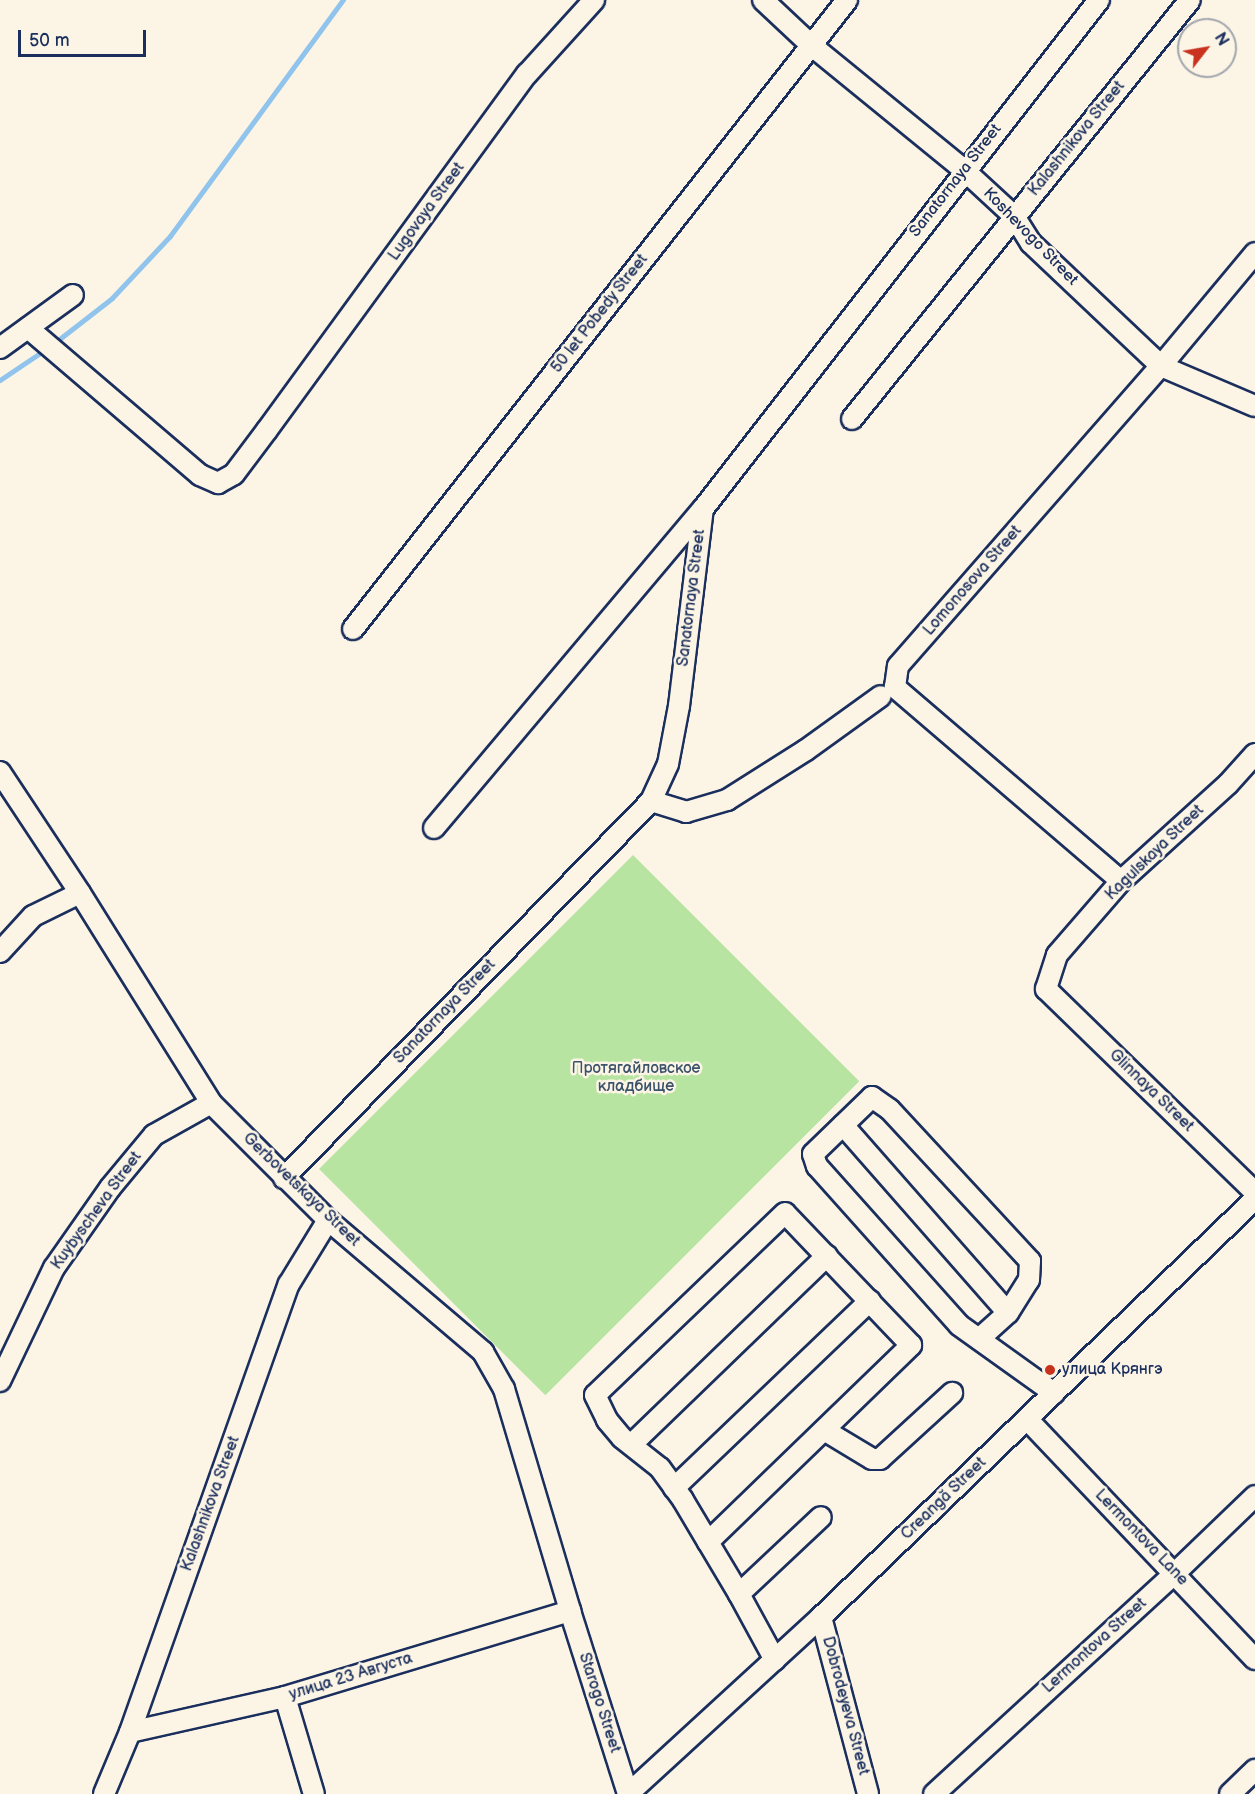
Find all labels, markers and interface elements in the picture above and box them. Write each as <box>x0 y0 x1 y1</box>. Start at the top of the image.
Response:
scale bar <box>21 18 148 56</box>
north arrow <box>1177 18 1237 78</box>
text: N <box>1210 29 1232 50</box>
text: 50 m <box>29 30 70 51</box>
street label: Kalashnikova Street <box>1025 78 1129 200</box>
street label: Sanatornaya Street <box>906 121 1006 241</box>
street label: Lugovaya Street <box>385 159 469 265</box>
street label: Koshevogo Street <box>978 184 1082 290</box>
street label: 50 let Pobedy Street <box>547 250 653 378</box>
street label: Lomonosova Street <box>920 522 1026 640</box>
street label: Sanatornaya Street <box>674 528 710 668</box>
street label: Kagulskaya Street <box>1102 801 1208 905</box>
street label: Sanatornaya Street <box>390 956 500 1068</box>
street label: Glinnaya Street <box>1105 1046 1197 1136</box>
park label: Протягайловское кладбище <box>572 1059 700 1097</box>
street label: Gerbovetskaya Street <box>238 1129 364 1251</box>
street label: Kuybyscheva Street <box>48 1148 146 1274</box>
place label: улица Крянгэ <box>1062 1360 1162 1380</box>
marker: улица Крянгэ <box>1043 1363 1057 1377</box>
street label: Kalashnikova Street <box>178 1434 244 1574</box>
street label: Creangă Street <box>897 1454 991 1544</box>
street label: Lermontova Lane <box>1090 1486 1192 1590</box>
street label: Lermontova Street <box>1039 1594 1151 1698</box>
street label: Dobrodeyeva Street <box>817 1634 873 1778</box>
street label: улица 23 Августа <box>287 1649 415 1705</box>
street label: Starogo Street <box>574 1650 624 1756</box>

